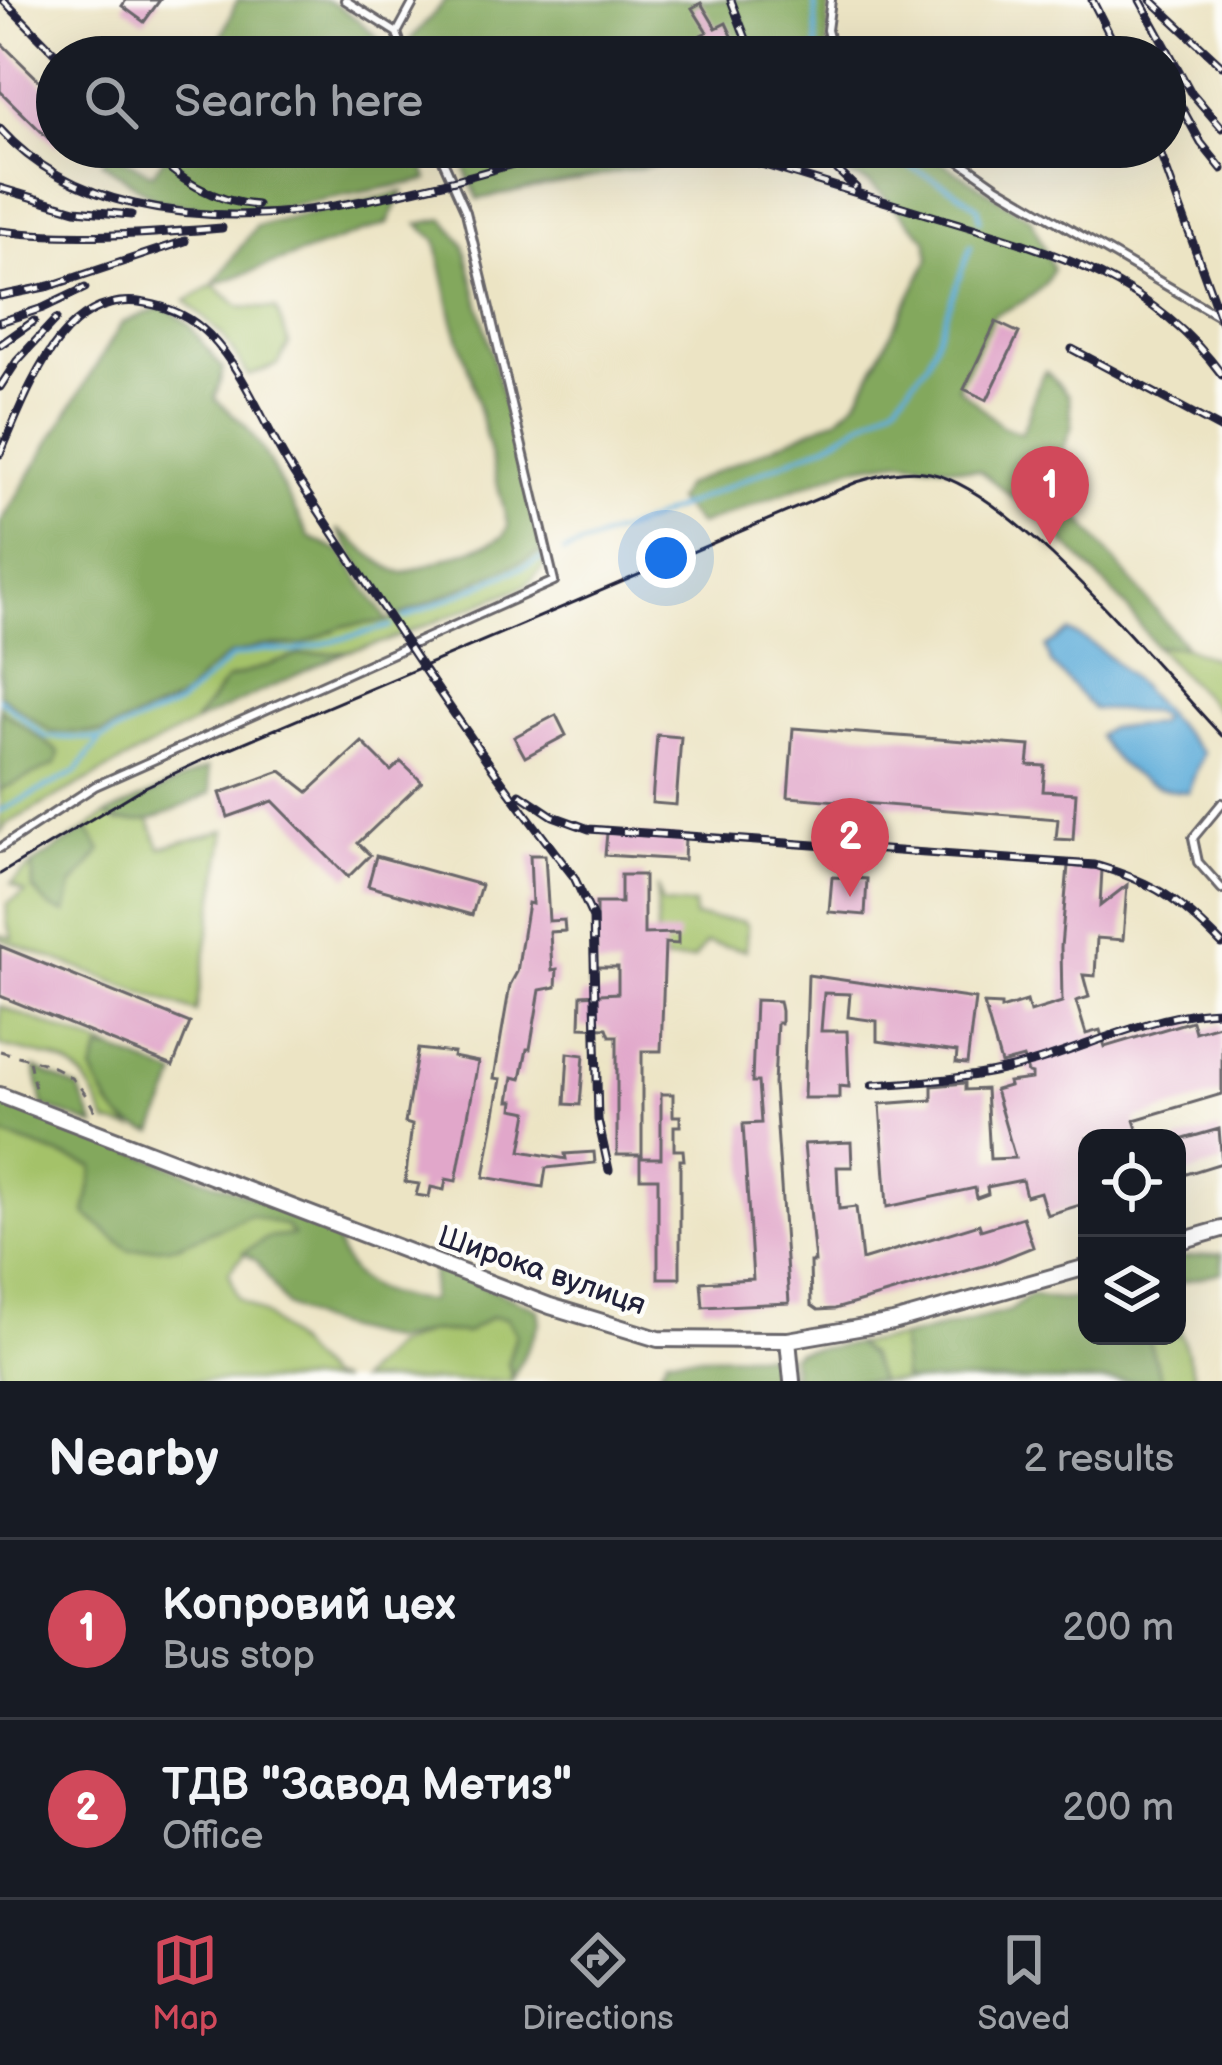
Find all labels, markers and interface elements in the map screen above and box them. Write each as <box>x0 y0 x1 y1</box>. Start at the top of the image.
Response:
search box <box>36 36 1186 168</box>
icon: search <box>78 69 144 135</box>
text: Search here <box>174 75 423 130</box>
pin: 1 <box>1011 446 1089 545</box>
your location <box>636 528 696 588</box>
pin: 2 <box>811 798 889 897</box>
map controls <box>1078 1129 1186 1345</box>
button: locate <box>1078 1129 1186 1237</box>
street label: Широка вулиця <box>433 1219 650 1323</box>
button: layers <box>1078 1237 1186 1345</box>
text: Nearby <box>48 1429 219 1490</box>
text: 2 results <box>1023 1436 1174 1483</box>
text: Копровий цех <box>162 1578 455 1633</box>
text: 1 <box>79 1605 95 1652</box>
text: 200 m <box>1062 1605 1174 1652</box>
text: Bus stop <box>162 1633 315 1680</box>
text: ТДВ "Завод Метиз" <box>162 1758 572 1813</box>
text: 2 <box>75 1785 99 1832</box>
text: 200 m <box>1062 1785 1174 1832</box>
text: Office <box>162 1813 263 1860</box>
tab: Map <box>152 1927 218 2039</box>
tab: Directions <box>522 1927 674 2039</box>
tab: Saved <box>977 1927 1070 2039</box>

